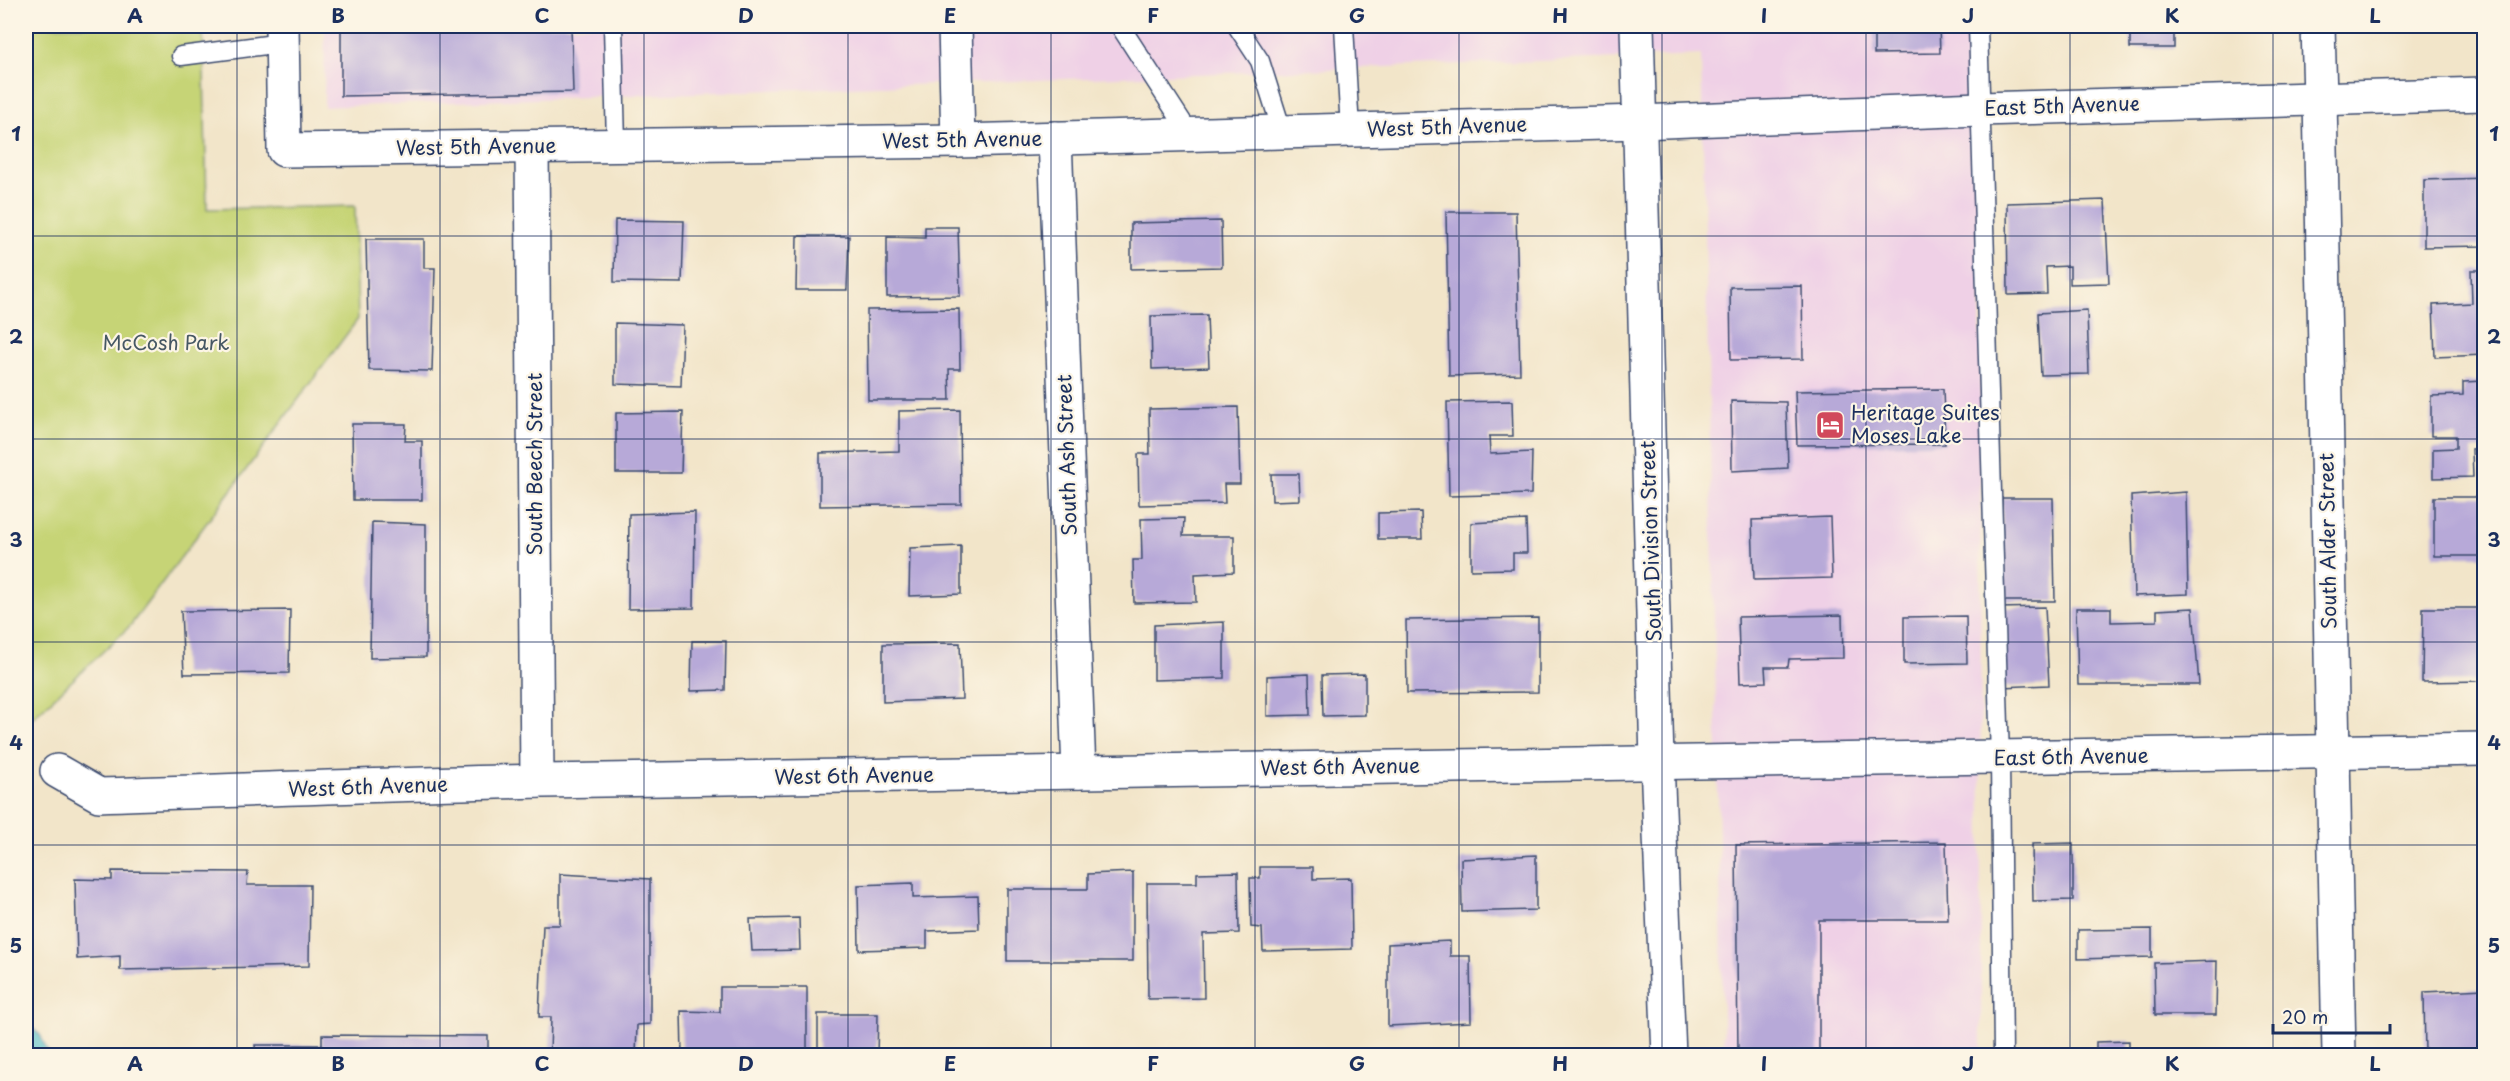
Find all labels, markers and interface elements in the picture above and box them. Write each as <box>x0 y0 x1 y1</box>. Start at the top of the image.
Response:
text: A <box>127 0 143 30</box>
text: B <box>331 0 345 30</box>
text: C <box>534 0 550 30</box>
text: D <box>738 0 754 30</box>
text: E <box>944 0 956 30</box>
text: F <box>1147 0 1159 30</box>
text: G <box>1349 0 1365 30</box>
text: H <box>1552 0 1568 30</box>
text: I <box>1761 0 1767 30</box>
text: J <box>1962 0 1974 30</box>
text: K <box>2165 0 2180 30</box>
text: L <box>2369 0 2381 30</box>
street label: East 5th Avenue <box>1984 87 2140 123</box>
street label: West 5th Avenue <box>1366 108 1528 144</box>
text: 1 <box>11 118 21 148</box>
text: 1 <box>2489 118 2499 148</box>
street label: West 5th Avenue <box>882 123 1043 155</box>
street label: West 5th Avenue <box>396 130 557 162</box>
text: 2 <box>9 321 23 351</box>
text: 2 <box>2487 321 2501 351</box>
park label: McCosh Park <box>102 327 230 357</box>
street label: South Beech Street <box>519 373 549 555</box>
street label: South Ash Street <box>1048 374 1084 536</box>
place label: Heritage Suites Moses Lake <box>1851 397 1999 450</box>
hotel icon: Heritage Suites Moses Lake <box>1814 409 1846 441</box>
street label: South Division Street <box>1632 440 1668 642</box>
street label: South Alder Street <box>2310 453 2344 629</box>
text: 3 <box>9 524 23 554</box>
text: 3 <box>2487 524 2501 554</box>
text: 4 <box>9 727 23 757</box>
text: 4 <box>2487 727 2501 757</box>
street label: East 6th Avenue <box>1993 740 2149 772</box>
street label: West 6th Avenue <box>1260 750 1420 782</box>
street label: West 6th Avenue <box>774 759 934 791</box>
street label: West 6th Avenue <box>288 768 448 804</box>
text: 5 <box>10 930 22 960</box>
text: 5 <box>2488 930 2500 960</box>
scale bar <box>2273 997 2390 1035</box>
text: 20 m <box>2282 1003 2328 1030</box>
text: A <box>127 1048 143 1078</box>
text: B <box>331 1048 345 1078</box>
text: C <box>534 1048 550 1078</box>
text: D <box>738 1048 754 1078</box>
text: E <box>944 1048 956 1078</box>
text: F <box>1147 1048 1159 1078</box>
text: G <box>1349 1048 1365 1078</box>
text: H <box>1552 1048 1568 1078</box>
text: I <box>1761 1048 1767 1078</box>
text: J <box>1962 1048 1974 1078</box>
text: K <box>2165 1048 2180 1078</box>
text: L <box>2369 1048 2381 1078</box>

